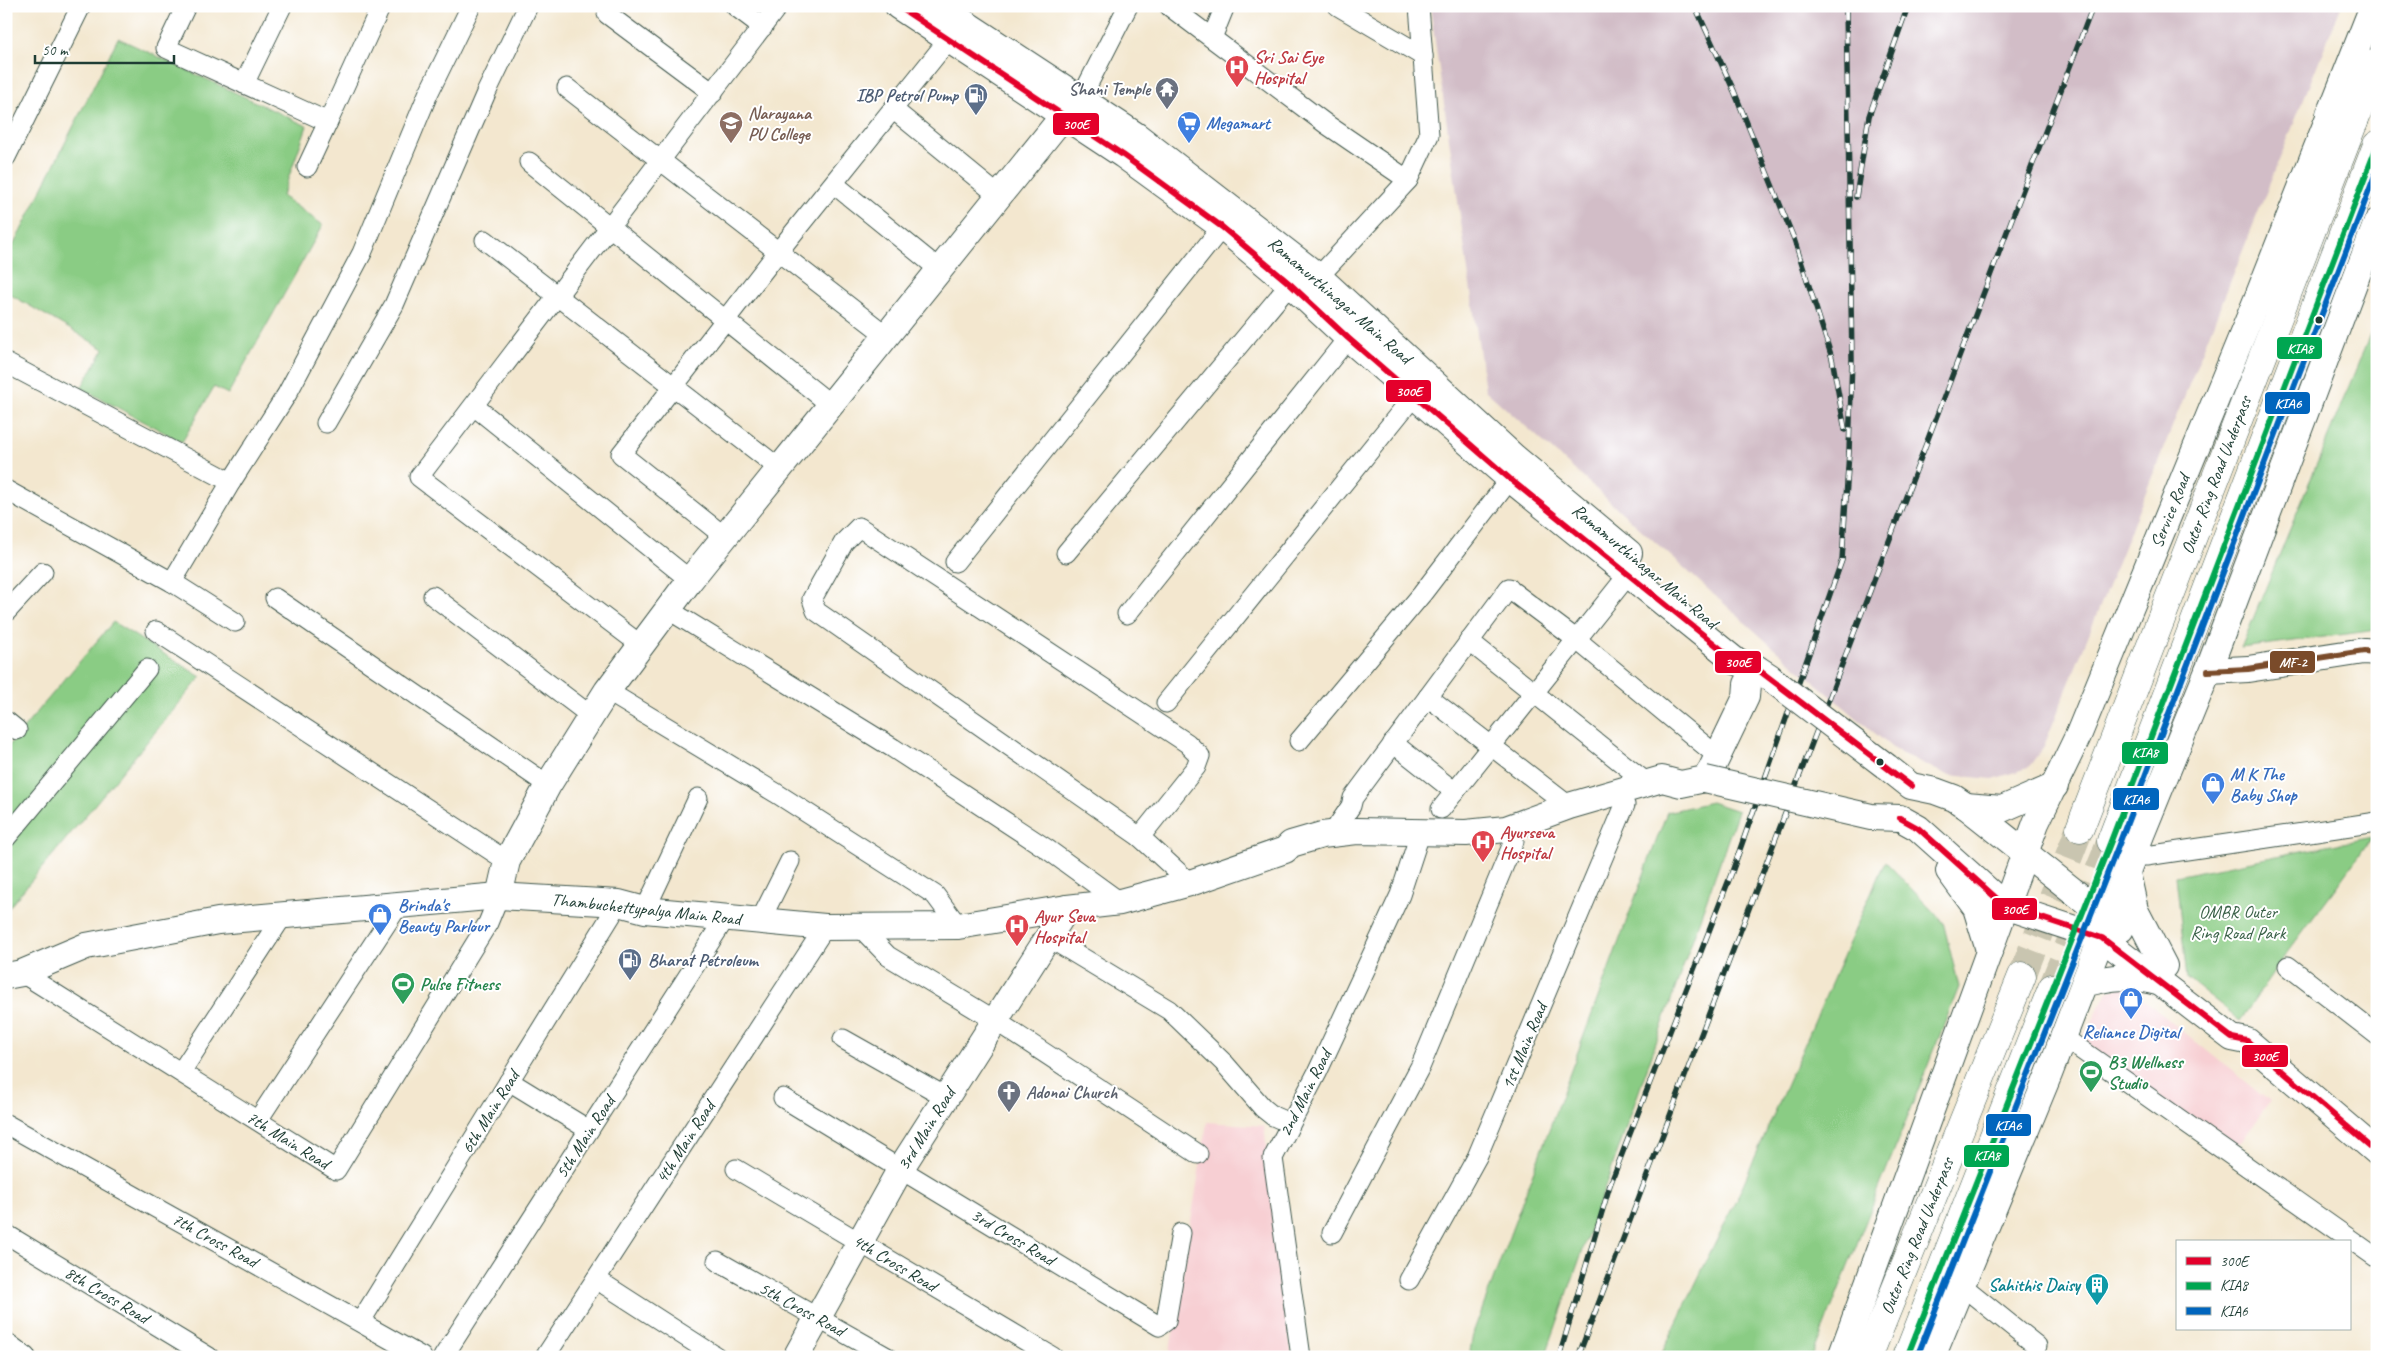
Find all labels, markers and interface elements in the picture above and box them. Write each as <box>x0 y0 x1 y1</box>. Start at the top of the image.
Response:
scale bar <box>35 32 174 64</box>
text: 50 m <box>42 41 69 60</box>
place label: Sri Sai Eye Hospital <box>1254 46 1325 89</box>
hospital icon: Sri Sai Eye Hospital <box>1224 54 1250 88</box>
temple icon: Shani Temple <box>1154 76 1180 110</box>
place label: Shani Temple <box>1068 78 1152 100</box>
fuel station icon: IBP Petrol Pump <box>963 82 989 116</box>
place label: IBP Petrol Pump <box>856 84 959 106</box>
place label: Narayana PU College <box>748 102 813 145</box>
school or university icon: Narayana PU College <box>718 110 744 144</box>
supermarket icon: Megamart <box>1176 110 1202 144</box>
line badge: 300E <box>1052 112 1100 136</box>
place label: Megamart <box>1206 112 1272 134</box>
text: 300E <box>1063 116 1092 133</box>
street label: Ramamurthinagar Main Road <box>1264 232 1419 370</box>
unlabelled marker <box>2314 315 2324 325</box>
line badge: KIA8 <box>2276 336 2323 360</box>
text: KIA8 <box>2287 340 2315 357</box>
line badge: 300E <box>1385 379 1432 403</box>
text: 300E <box>1396 383 1425 400</box>
street label: Outer Ring Road Underpass <box>2176 391 2257 557</box>
line badge: KIA6 <box>2264 391 2311 415</box>
text: KIA6 <box>2275 395 2303 412</box>
street label: Service Road <box>2145 468 2196 551</box>
street label: Ramamurthinagar Main Road <box>1568 499 1724 635</box>
line badge: 300E <box>1714 650 1762 674</box>
line badge: MF-2 <box>2269 650 2316 674</box>
text: 300E <box>1725 654 1754 671</box>
text: MF-2 <box>2279 654 2309 671</box>
line badge: KIA8 <box>2121 741 2169 765</box>
text: KIA8 <box>2132 744 2160 761</box>
unlabelled marker <box>1875 757 1885 767</box>
place label: M K The Baby Shop <box>2230 763 2298 806</box>
shop icon: M K The Baby Shop <box>2200 771 2226 805</box>
line badge: KIA6 <box>2112 787 2160 811</box>
text: KIA6 <box>2123 791 2151 808</box>
place label: Ayurseva Hospital <box>1500 821 1555 864</box>
hospital icon: Ayurseva Hospital <box>1470 829 1496 863</box>
street label: Thambuchettypalya Main Road <box>550 888 745 930</box>
place label: Brinda's Beauty Parlour <box>398 894 492 937</box>
line badge: 300E <box>1991 897 2038 921</box>
text: 300E <box>2002 901 2031 918</box>
park label: OMBR Outer Ring Road Park <box>2191 901 2287 944</box>
shop icon: Brinda's Beauty Parlour <box>367 902 393 936</box>
place label: Ayur Seva Hospital <box>1034 905 1096 948</box>
hospital icon: Ayur Seva Hospital <box>1004 913 1030 947</box>
fuel station icon: Bharat Petroleum <box>617 947 643 981</box>
place label: Bharat Petroleum <box>648 949 759 971</box>
sports icon: Pulse Fitness <box>390 971 416 1005</box>
place label: Pulse Fitness <box>420 973 501 995</box>
shop icon: Reliance Digital <box>2118 986 2144 1020</box>
street label: 1st Main Road <box>1496 997 1553 1092</box>
place label: Reliance Digital <box>2083 1021 2183 1043</box>
street label: 2nd Main Road <box>1274 1043 1338 1140</box>
line badge: 300E <box>2241 1044 2289 1068</box>
text: 300E <box>2252 1048 2281 1065</box>
place label: B3 Wellness Studio <box>2108 1051 2184 1094</box>
sports icon: B3 Wellness Studio <box>2078 1059 2104 1093</box>
street label: 6th Main Road <box>456 1064 526 1157</box>
church icon: Adonai Church <box>996 1079 1022 1113</box>
street label: 3rd Main Road <box>892 1081 961 1174</box>
place label: Adonai Church <box>1026 1081 1118 1103</box>
street label: 5th Main Road <box>550 1089 621 1182</box>
street label: 4th Main Road <box>650 1094 721 1187</box>
street label: 7th Main Road <box>243 1106 336 1176</box>
line badge: KIA6 <box>1985 1113 2032 1137</box>
text: KIA6 <box>1995 1117 2023 1134</box>
line badge: KIA8 <box>1963 1144 2010 1168</box>
text: KIA8 <box>1974 1147 2002 1164</box>
street label: Outer Ring Road Underpass <box>1875 1153 1959 1318</box>
street label: 3rd Cross Road <box>967 1203 1061 1272</box>
street label: 7th Cross Road <box>168 1208 264 1274</box>
street label: 4th Cross Road <box>849 1229 944 1298</box>
legend <box>2176 1240 2350 1330</box>
text: 300E <box>2220 1252 2250 1271</box>
street label: 8th Cross Road <box>61 1261 156 1330</box>
building icon: Sahithis Daisy <box>2084 1272 2110 1306</box>
place label: Sahithis Daisy <box>1988 1274 2082 1296</box>
text: KIA8 <box>2220 1276 2249 1295</box>
street label: 5th Cross Road <box>755 1277 851 1343</box>
text: KIA6 <box>2220 1302 2249 1321</box>

